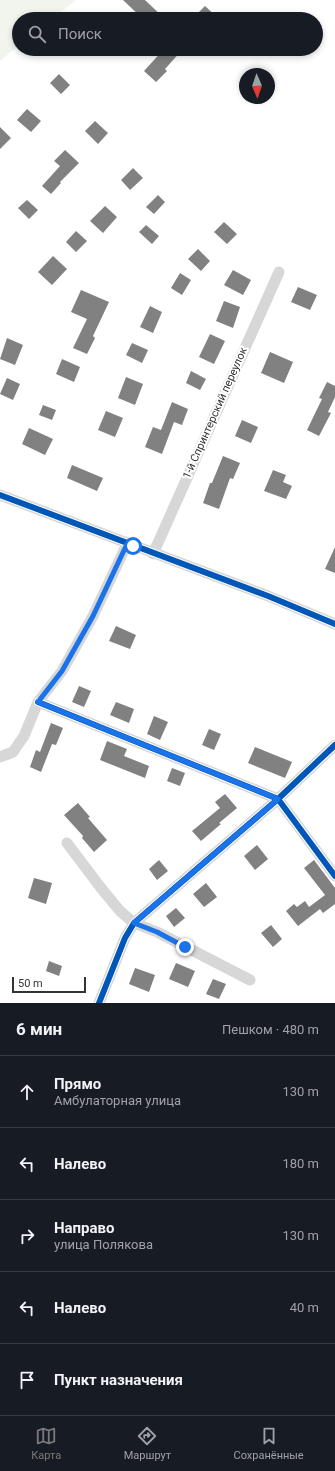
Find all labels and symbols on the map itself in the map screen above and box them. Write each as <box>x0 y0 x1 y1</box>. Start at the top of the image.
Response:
north arrow <box>239 68 275 104</box>
street label: 1-й Спринтерский переулок <box>180 345 250 481</box>
route start <box>124 537 142 555</box>
route end <box>176 938 194 956</box>
scale bar <box>12 975 86 994</box>

